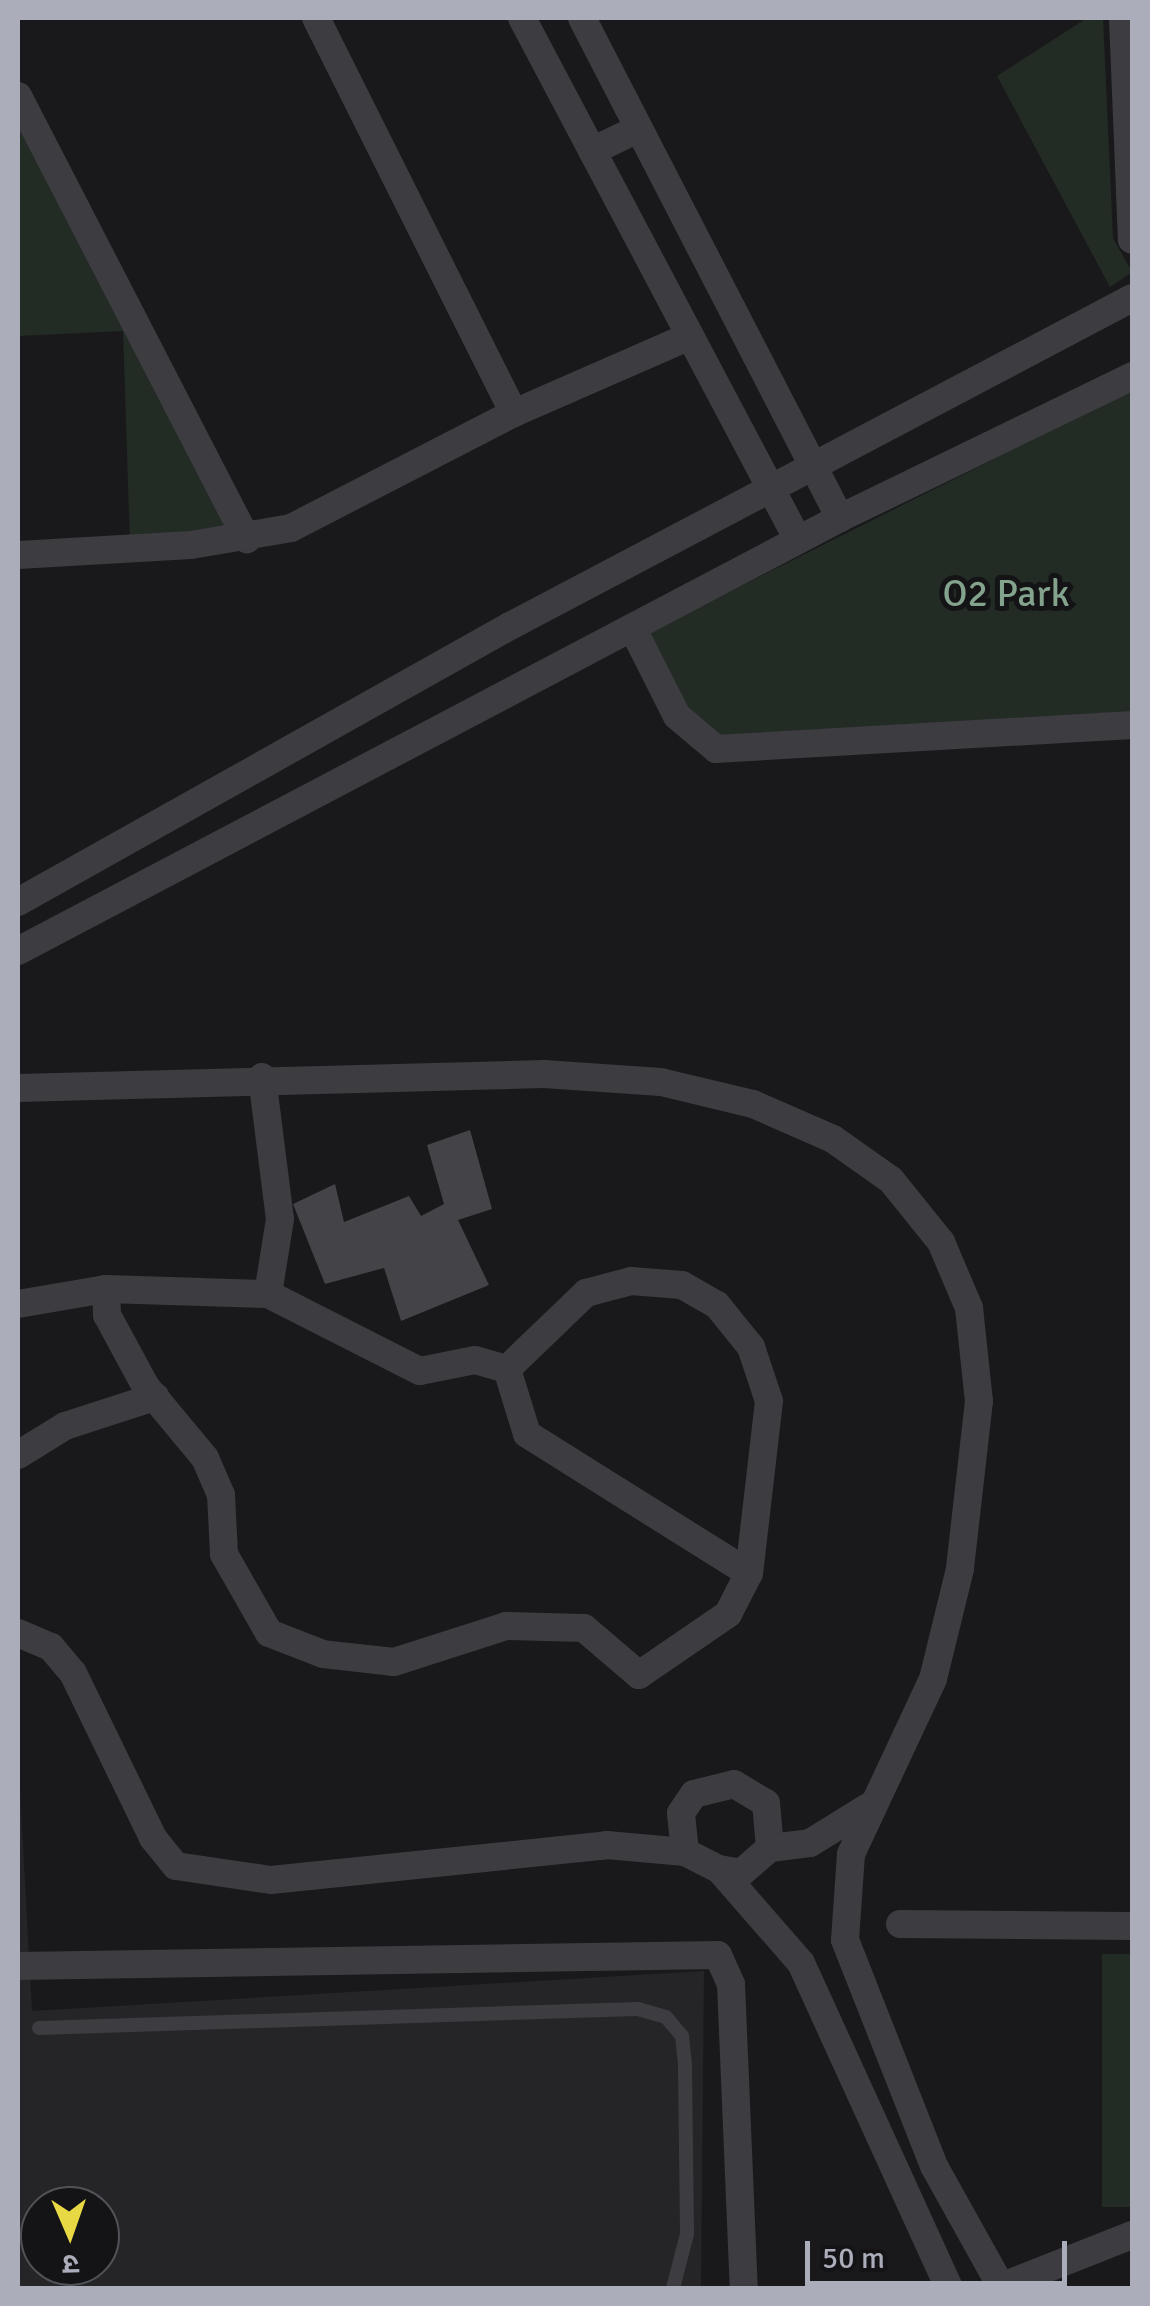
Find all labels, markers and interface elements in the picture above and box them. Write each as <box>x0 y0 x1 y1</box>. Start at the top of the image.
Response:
park label: O2 Park <box>943 571 1069 617</box>
north arrow <box>20 2186 120 2286</box>
scale bar <box>810 2221 1072 2283</box>
text: 50 m <box>822 2240 885 2277</box>
text: उ <box>62 2247 80 2281</box>

